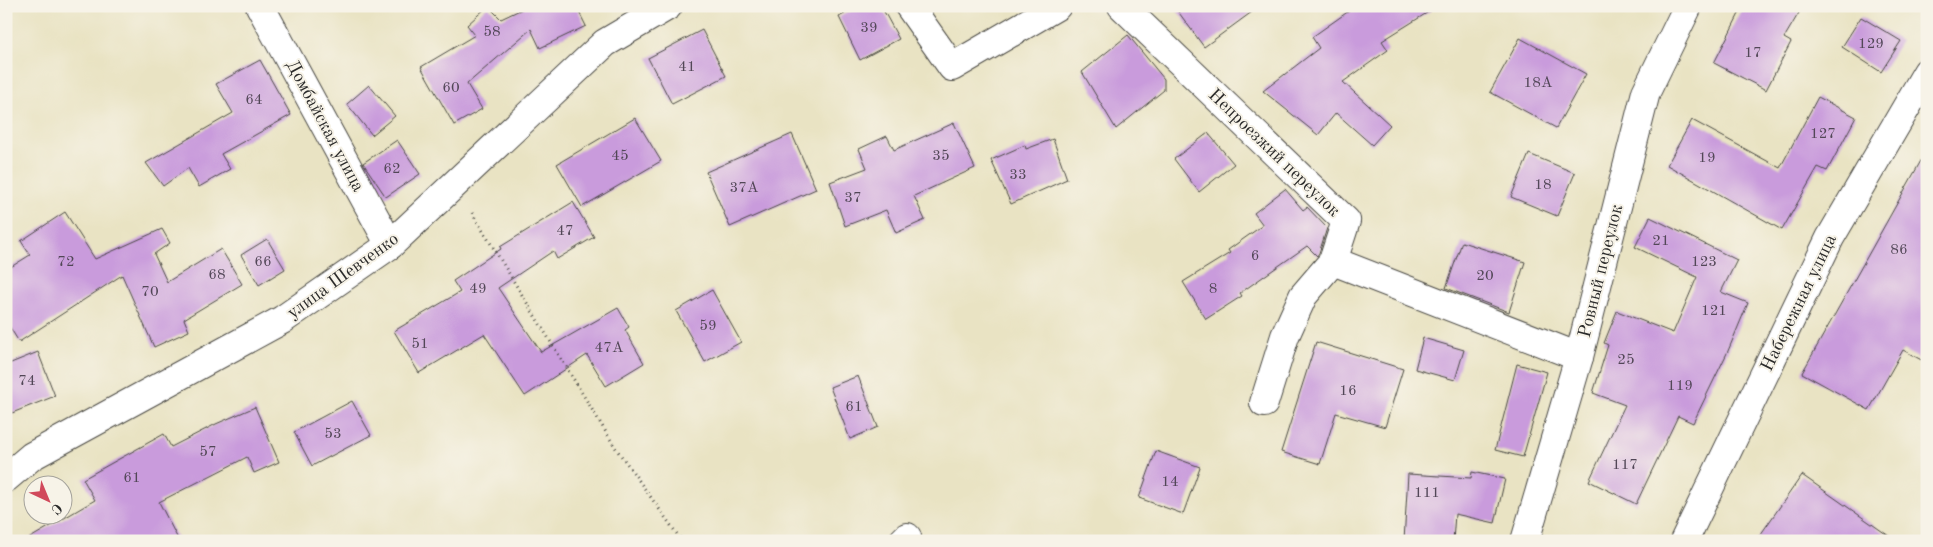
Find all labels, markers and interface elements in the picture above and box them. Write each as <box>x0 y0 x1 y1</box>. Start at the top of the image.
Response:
house number: 39 <box>860 21 878 36</box>
house number: 58 <box>483 25 501 40</box>
house number: 129 <box>1858 37 1884 52</box>
house number: 17 <box>1744 46 1762 61</box>
street label: Домбайская улица <box>283 57 367 195</box>
house number: 41 <box>678 60 696 75</box>
house number: 18А <box>1524 76 1553 91</box>
house number: 60 <box>442 81 460 96</box>
street label: Непроезжий переулок <box>1205 86 1343 220</box>
house number: 64 <box>245 93 263 108</box>
house number: 127 <box>1810 127 1836 142</box>
house number: 45 <box>611 149 629 164</box>
house number: 35 <box>932 149 950 164</box>
house number: 19 <box>1698 151 1716 166</box>
house number: 62 <box>383 162 401 177</box>
house number: 33 <box>1009 168 1027 183</box>
house number: 18 <box>1534 178 1552 193</box>
house number: 37А <box>730 181 759 196</box>
house number: 37 <box>844 191 862 206</box>
street label: Ровный переулок <box>1576 203 1626 339</box>
house number: 47 <box>556 224 574 239</box>
street label: улица Шевченко <box>284 230 402 322</box>
street label: Набережная улица <box>1758 232 1840 374</box>
house number: 21 <box>1652 234 1670 249</box>
house number: 86 <box>1890 243 1908 258</box>
house number: 6 <box>1251 249 1259 264</box>
house number: 72 <box>57 255 75 270</box>
house number: 66 <box>254 255 272 270</box>
house number: 123 <box>1691 255 1717 270</box>
house number: 68 <box>208 268 226 283</box>
house number: 20 <box>1476 269 1494 284</box>
house number: 49 <box>469 282 487 297</box>
house number: 8 <box>1209 282 1217 297</box>
house number: 70 <box>141 285 159 300</box>
house number: 121 <box>1701 304 1727 319</box>
house number: 59 <box>699 319 717 334</box>
house number: 51 <box>411 337 429 352</box>
house number: 47А <box>595 341 624 356</box>
house number: 25 <box>1617 353 1635 368</box>
house number: 74 <box>18 374 36 389</box>
house number: 119 <box>1667 379 1693 394</box>
house number: 16 <box>1339 384 1357 399</box>
house number: 61 <box>845 400 863 415</box>
house number: 53 <box>324 427 342 442</box>
house number: 57 <box>199 445 217 460</box>
house number: 117 <box>1612 458 1638 473</box>
house number: 61 <box>123 471 141 486</box>
north arrow <box>22 474 72 524</box>
house number: 14 <box>1161 475 1179 490</box>
house number: 111 <box>1414 486 1440 501</box>
text: С <box>48 500 65 517</box>

